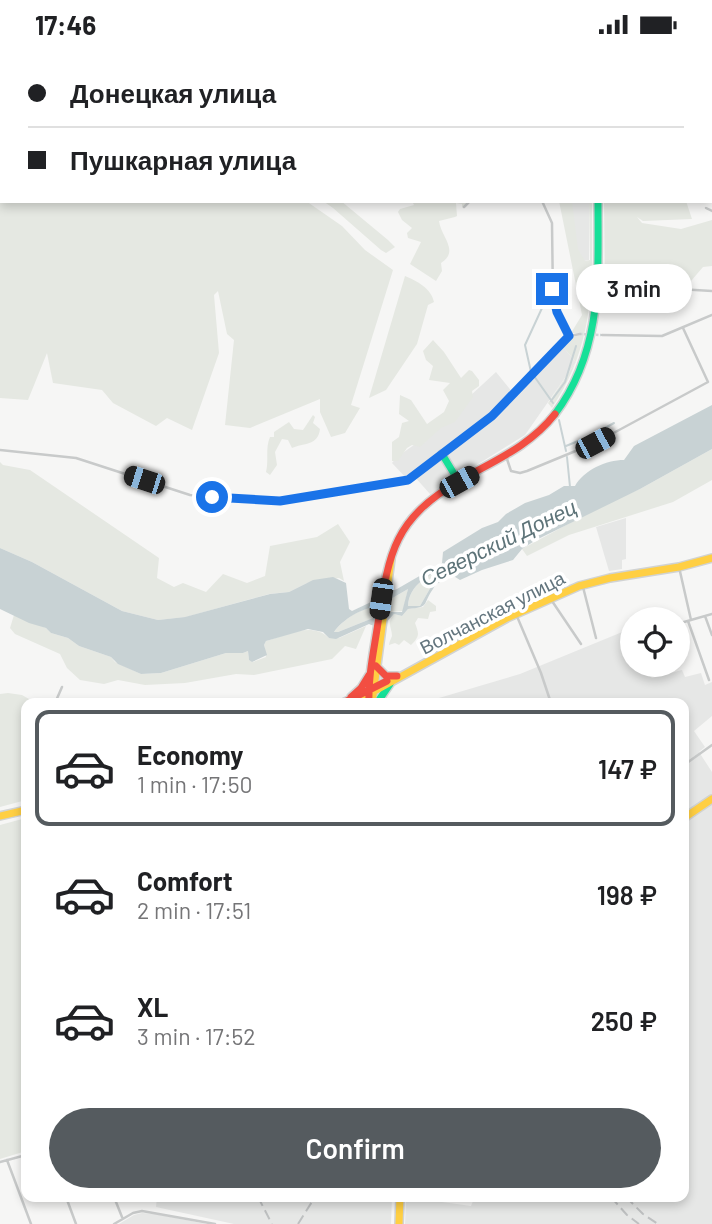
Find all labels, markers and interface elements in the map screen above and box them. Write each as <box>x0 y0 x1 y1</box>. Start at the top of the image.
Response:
text: 17:46 <box>35 9 96 40</box>
text: Донецкая улица <box>70 77 276 108</box>
text: Пушкарная улица <box>70 144 296 175</box>
callout: 3 min <box>576 265 692 313</box>
route end <box>536 273 568 305</box>
text: 3 min <box>607 274 661 302</box>
car <box>572 424 619 462</box>
car <box>436 463 483 501</box>
car <box>121 464 168 496</box>
route start <box>196 481 228 513</box>
water label: Северский Донец <box>416 493 580 591</box>
street label: Волчанская улица <box>416 565 569 658</box>
car <box>368 577 395 621</box>
map controls <box>620 607 690 677</box>
button: locate <box>620 607 690 677</box>
icon: car <box>53 737 116 800</box>
text: Economy <box>137 739 243 770</box>
text: 147 ₽ <box>598 753 657 784</box>
text: 1 min · 17:50 <box>137 770 253 798</box>
icon: car <box>53 863 116 926</box>
text: Comfort <box>137 865 233 896</box>
text: 198 ₽ <box>597 879 657 910</box>
text: 2 min · 17:51 <box>137 896 251 924</box>
icon: car <box>53 989 116 1052</box>
text: XL <box>137 991 168 1022</box>
text: 250 ₽ <box>591 1005 657 1036</box>
text: 3 min · 17:52 <box>137 1022 256 1050</box>
button: Confirm <box>49 1108 661 1188</box>

